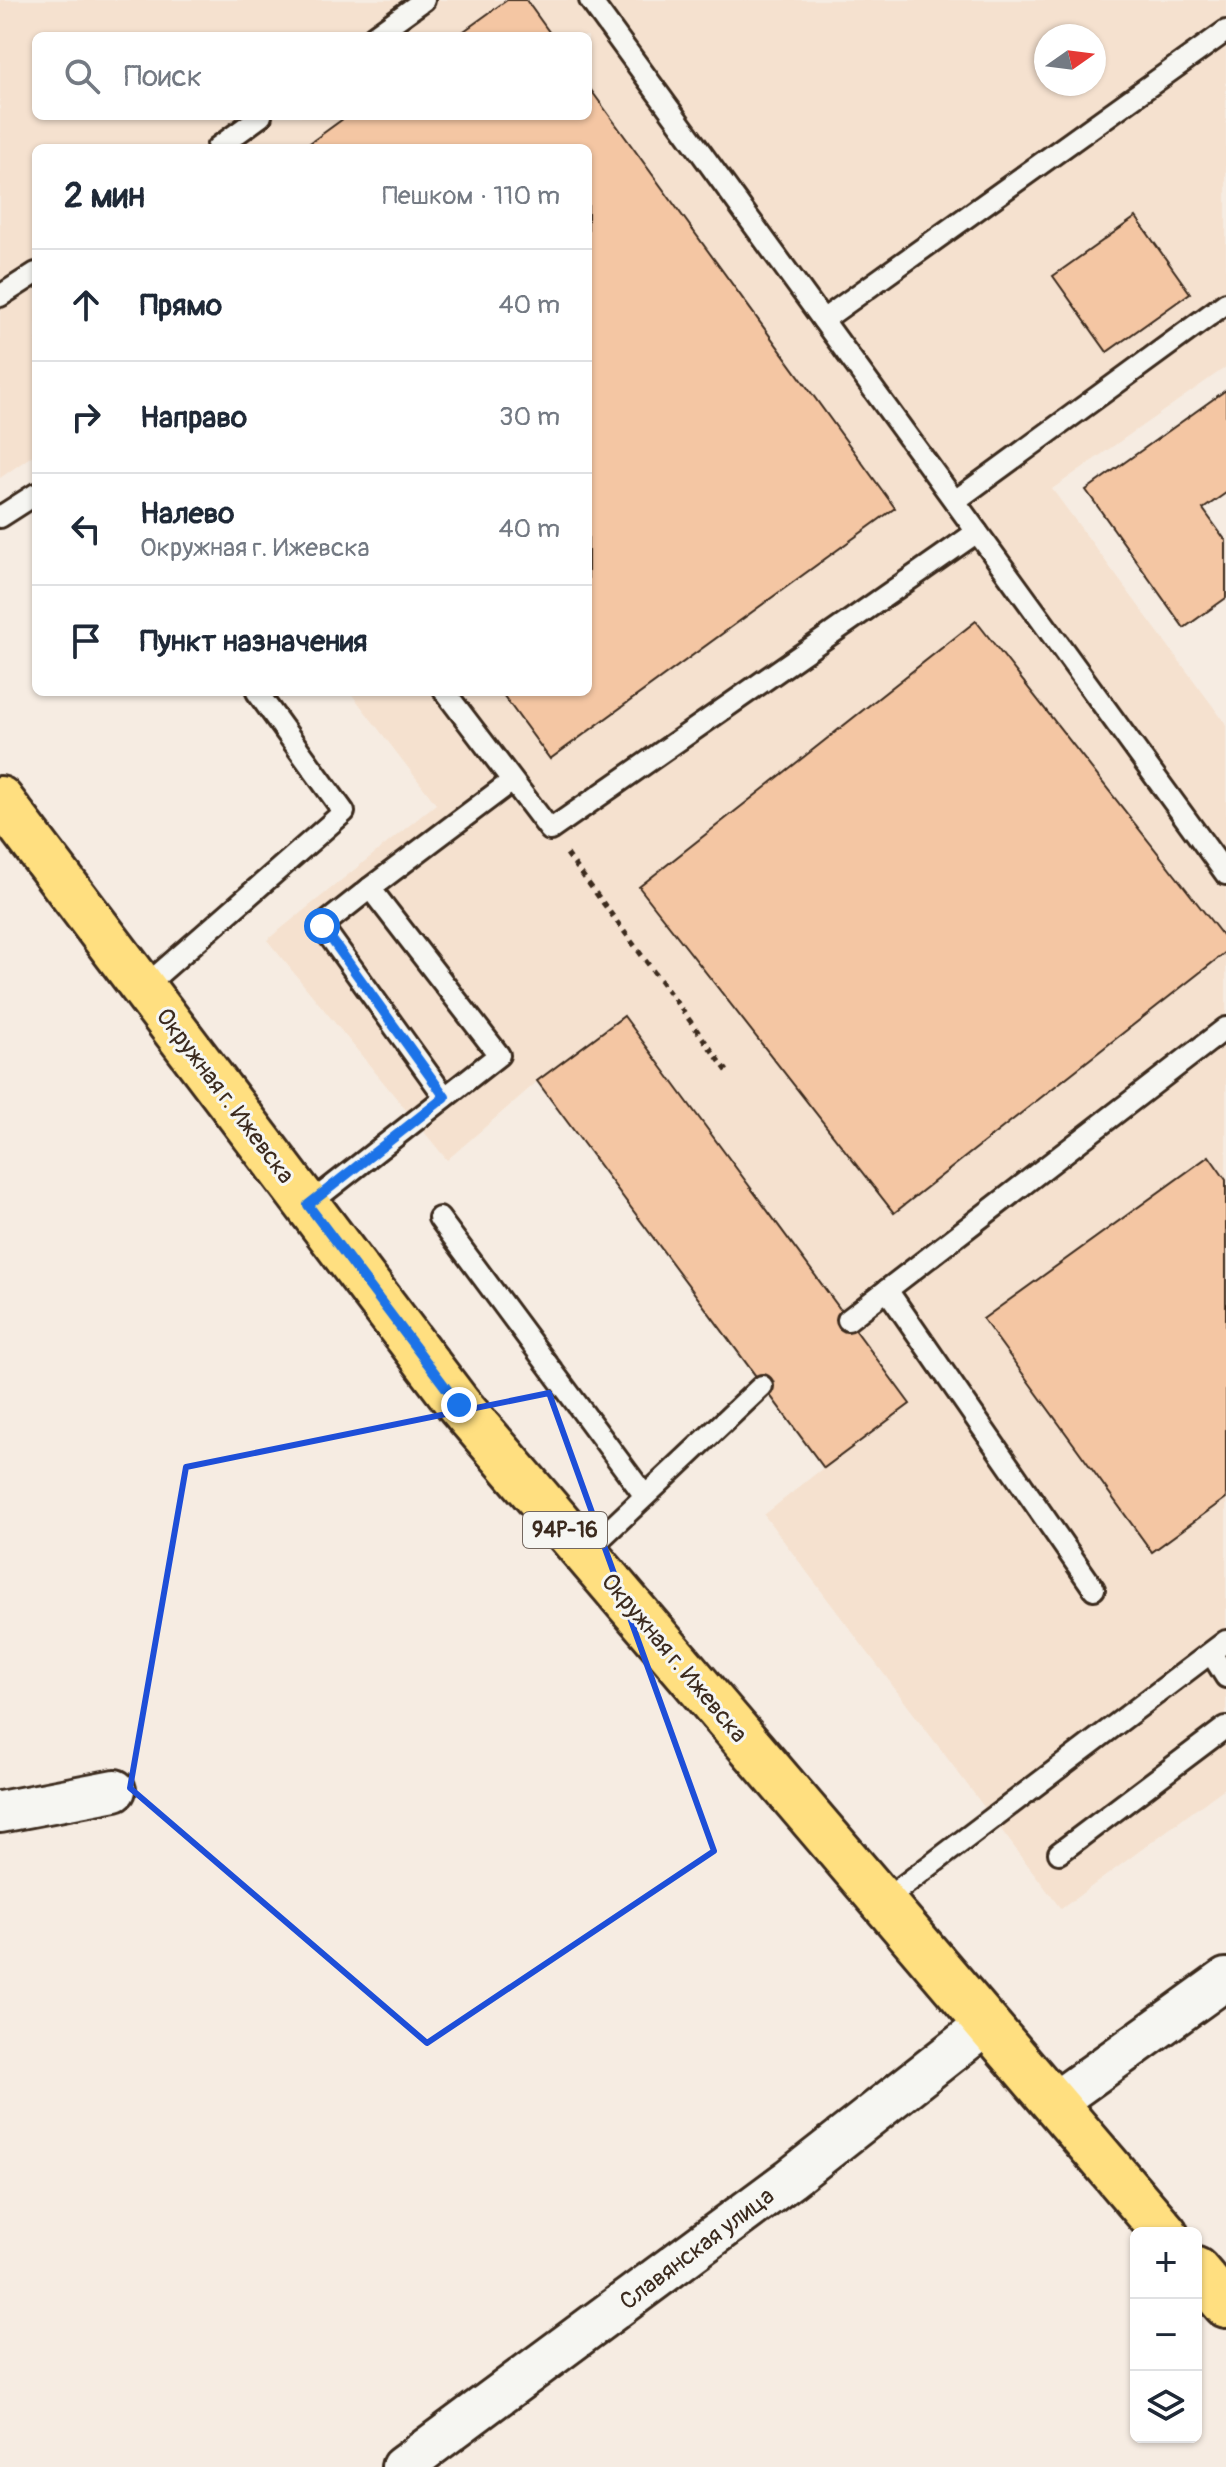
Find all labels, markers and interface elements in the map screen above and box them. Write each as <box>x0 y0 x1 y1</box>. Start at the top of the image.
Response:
north arrow <box>1034 24 1106 96</box>
search box <box>32 32 592 120</box>
icon: search <box>60 54 104 98</box>
text: Поиск <box>124 58 202 95</box>
text: 2 мин <box>64 175 145 218</box>
text: Пешком · 110 m <box>382 180 560 212</box>
icon: ahead <box>64 283 108 327</box>
text: Прямо <box>140 287 222 324</box>
text: 40 m <box>498 289 560 321</box>
icon: right <box>64 395 108 439</box>
text: Направо <box>140 399 247 436</box>
text: 30 m <box>499 401 560 433</box>
text: Налево <box>140 495 234 532</box>
icon: left <box>64 507 108 551</box>
text: 40 m <box>498 513 560 545</box>
text: Окружная г. Ижевска <box>140 532 370 564</box>
icon: arrive <box>64 619 108 663</box>
text: Пункт назначения <box>140 623 367 660</box>
route start <box>304 908 340 944</box>
street label: Окружная г. Ижевска <box>150 1003 300 1189</box>
route end <box>441 1387 477 1423</box>
road number: 94Р-16 <box>523 1512 607 1548</box>
street label: Окружная г. Ижевска <box>595 1567 753 1749</box>
street label: Славянская улица <box>614 2182 780 2316</box>
map controls <box>1130 2227 1202 2443</box>
button: + <box>1130 2227 1202 2299</box>
button: − <box>1130 2299 1202 2371</box>
button: layers <box>1130 2371 1202 2443</box>

